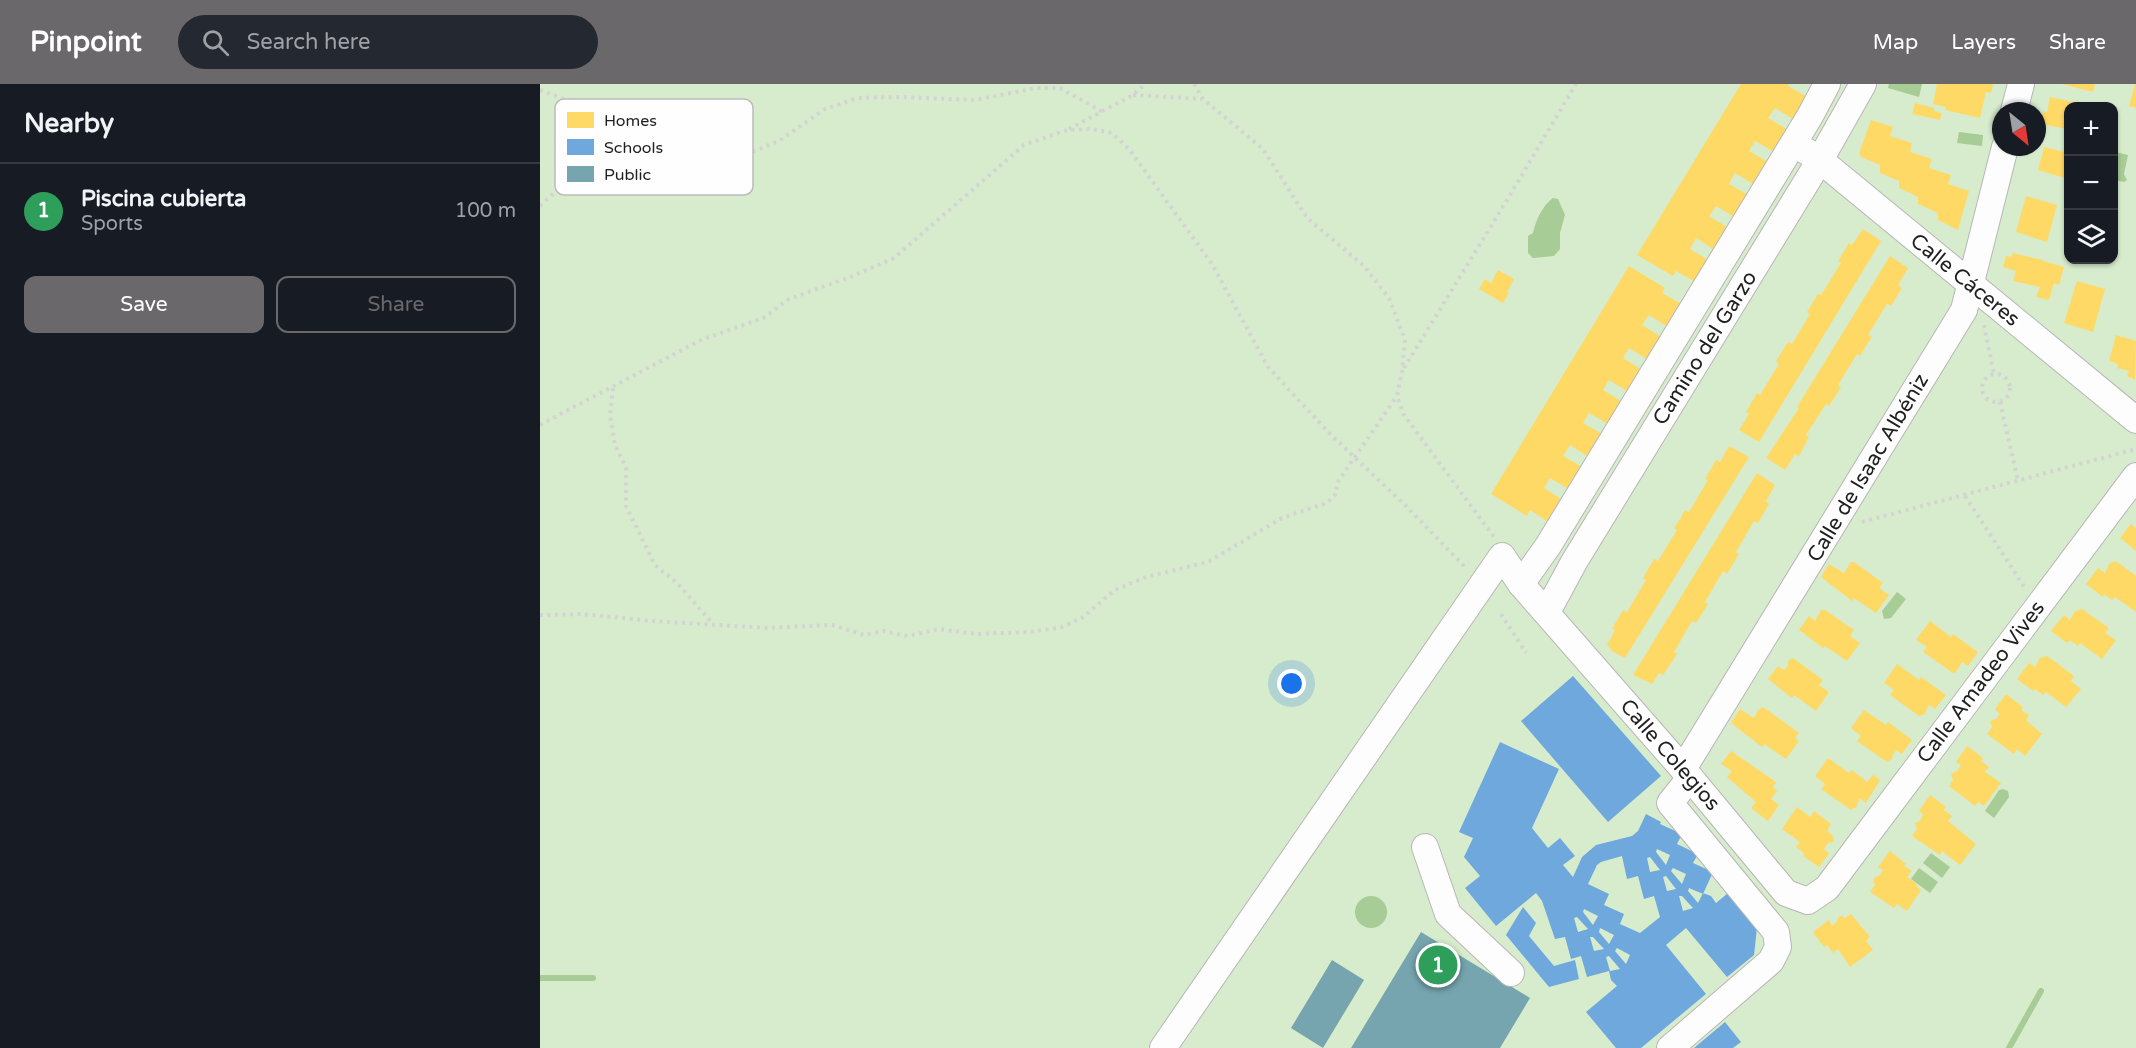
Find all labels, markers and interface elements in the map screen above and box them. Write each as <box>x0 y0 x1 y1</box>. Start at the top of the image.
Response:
search box <box>178 15 598 69</box>
text: Pinpoint <box>30 25 142 59</box>
icon: search <box>199 26 232 59</box>
text: Search here <box>247 29 370 55</box>
text: Map <box>1873 30 1918 55</box>
text: Layers <box>1951 30 2016 55</box>
text: Share <box>2049 30 2106 55</box>
legend <box>555 99 753 195</box>
north arrow <box>1992 102 2046 156</box>
map controls <box>2064 102 2118 264</box>
button: + <box>2064 102 2118 156</box>
text: Nearby <box>24 108 114 139</box>
text: Homes <box>604 111 657 131</box>
text: Schools <box>604 138 663 158</box>
button: − <box>2064 156 2118 210</box>
text: Public <box>604 165 651 185</box>
text: Piscina cubierta <box>81 186 246 212</box>
text: 1 <box>37 199 50 223</box>
text: 100 m <box>455 199 516 223</box>
button: layers <box>2064 210 2118 264</box>
text: Sports <box>81 212 143 236</box>
street label: Calle Cáceres <box>1905 228 2025 332</box>
street label: Camino del Garzo <box>1648 266 1762 430</box>
button: Save <box>24 276 264 333</box>
button: Share <box>276 276 516 333</box>
street label: Calle de Isaac Albéniz <box>1802 369 1934 567</box>
street label: Calle Amadeo Vives <box>1912 596 2050 768</box>
your location <box>1277 669 1306 698</box>
street label: Calle Colegios <box>1615 694 1725 816</box>
pin: 1 <box>1418 942 1458 988</box>

